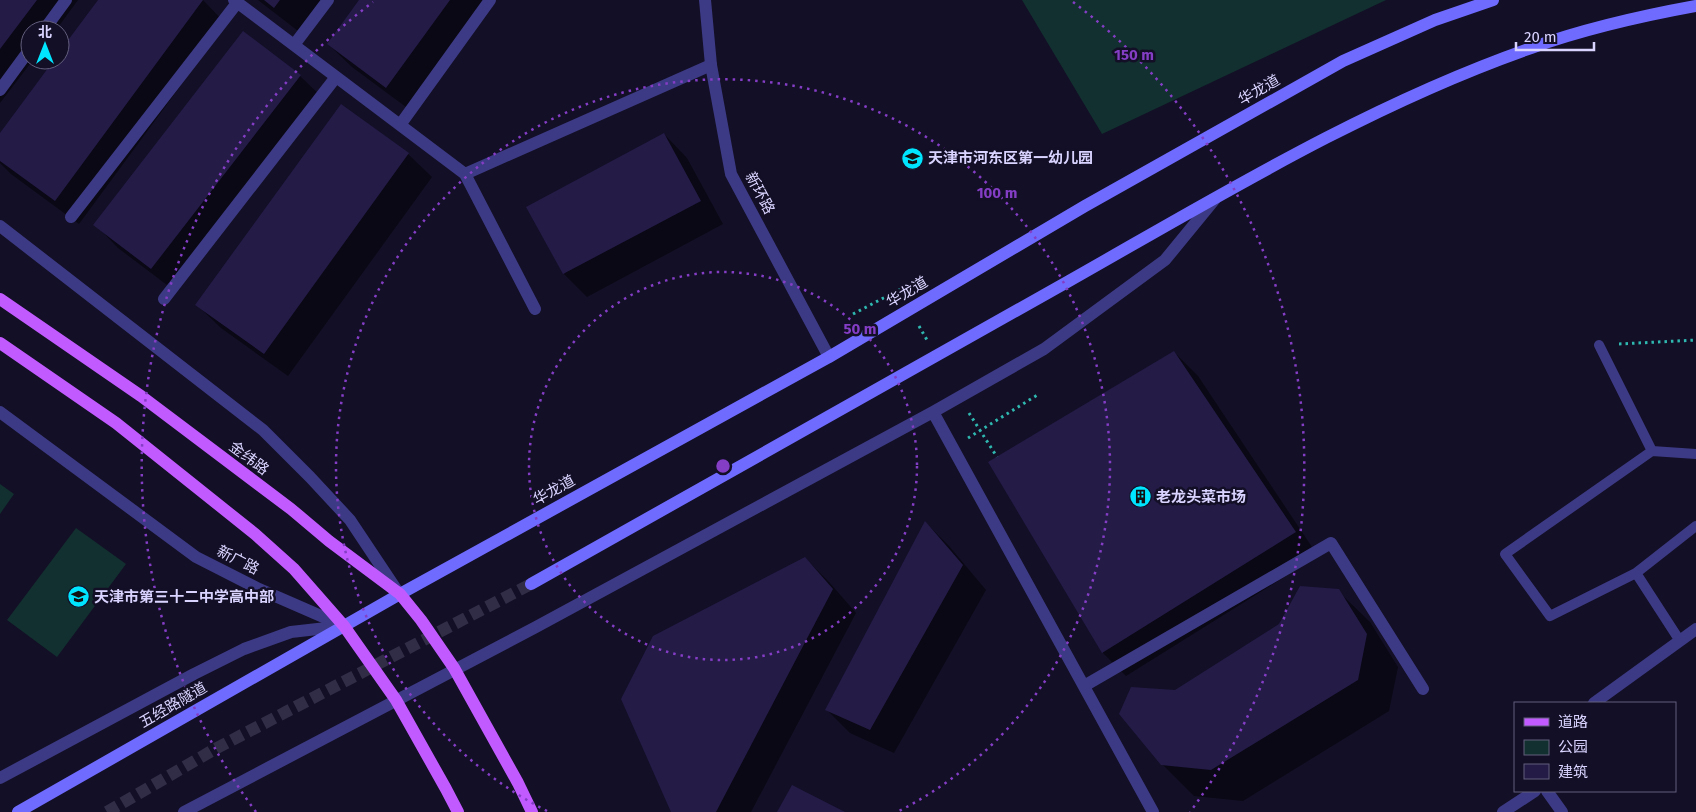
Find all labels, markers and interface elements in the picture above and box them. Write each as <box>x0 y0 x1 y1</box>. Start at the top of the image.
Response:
north arrow <box>20 20 70 70</box>
scale bar <box>1516 20 1594 52</box>
text: 北 <box>38 24 52 41</box>
text: 20 m <box>1524 28 1557 46</box>
text: 150 m <box>1114 46 1154 64</box>
street label: 华龙道 <box>1235 71 1283 109</box>
school or university icon: 天津市河东区第一幼儿园 <box>900 146 924 170</box>
place label: 天津市河东区第一幼儿园 <box>928 149 1093 167</box>
street label: 新环路 <box>741 169 779 217</box>
text: 100 m <box>977 184 1017 202</box>
street label: 华龙道 <box>883 273 931 311</box>
text: 50 m <box>843 320 877 338</box>
street label: 金纬路 <box>226 437 272 479</box>
centre of rings <box>714 457 732 475</box>
street label: 华龙道 <box>530 471 578 509</box>
building icon: 老龙头菜市场 <box>1128 485 1152 509</box>
place label: 老龙头菜市场 <box>1156 488 1246 506</box>
street label: 新广路 <box>214 542 262 578</box>
school or university icon: 天津市第三十二中学高中部 <box>66 585 90 609</box>
place label: 天津市第三十二中学高中部 <box>94 588 274 606</box>
street label: 五经路隧道 <box>136 678 210 732</box>
legend <box>1514 702 1676 792</box>
text: 道路 <box>1558 713 1588 731</box>
text: 公园 <box>1558 738 1588 756</box>
text: 建筑 <box>1558 763 1588 781</box>

